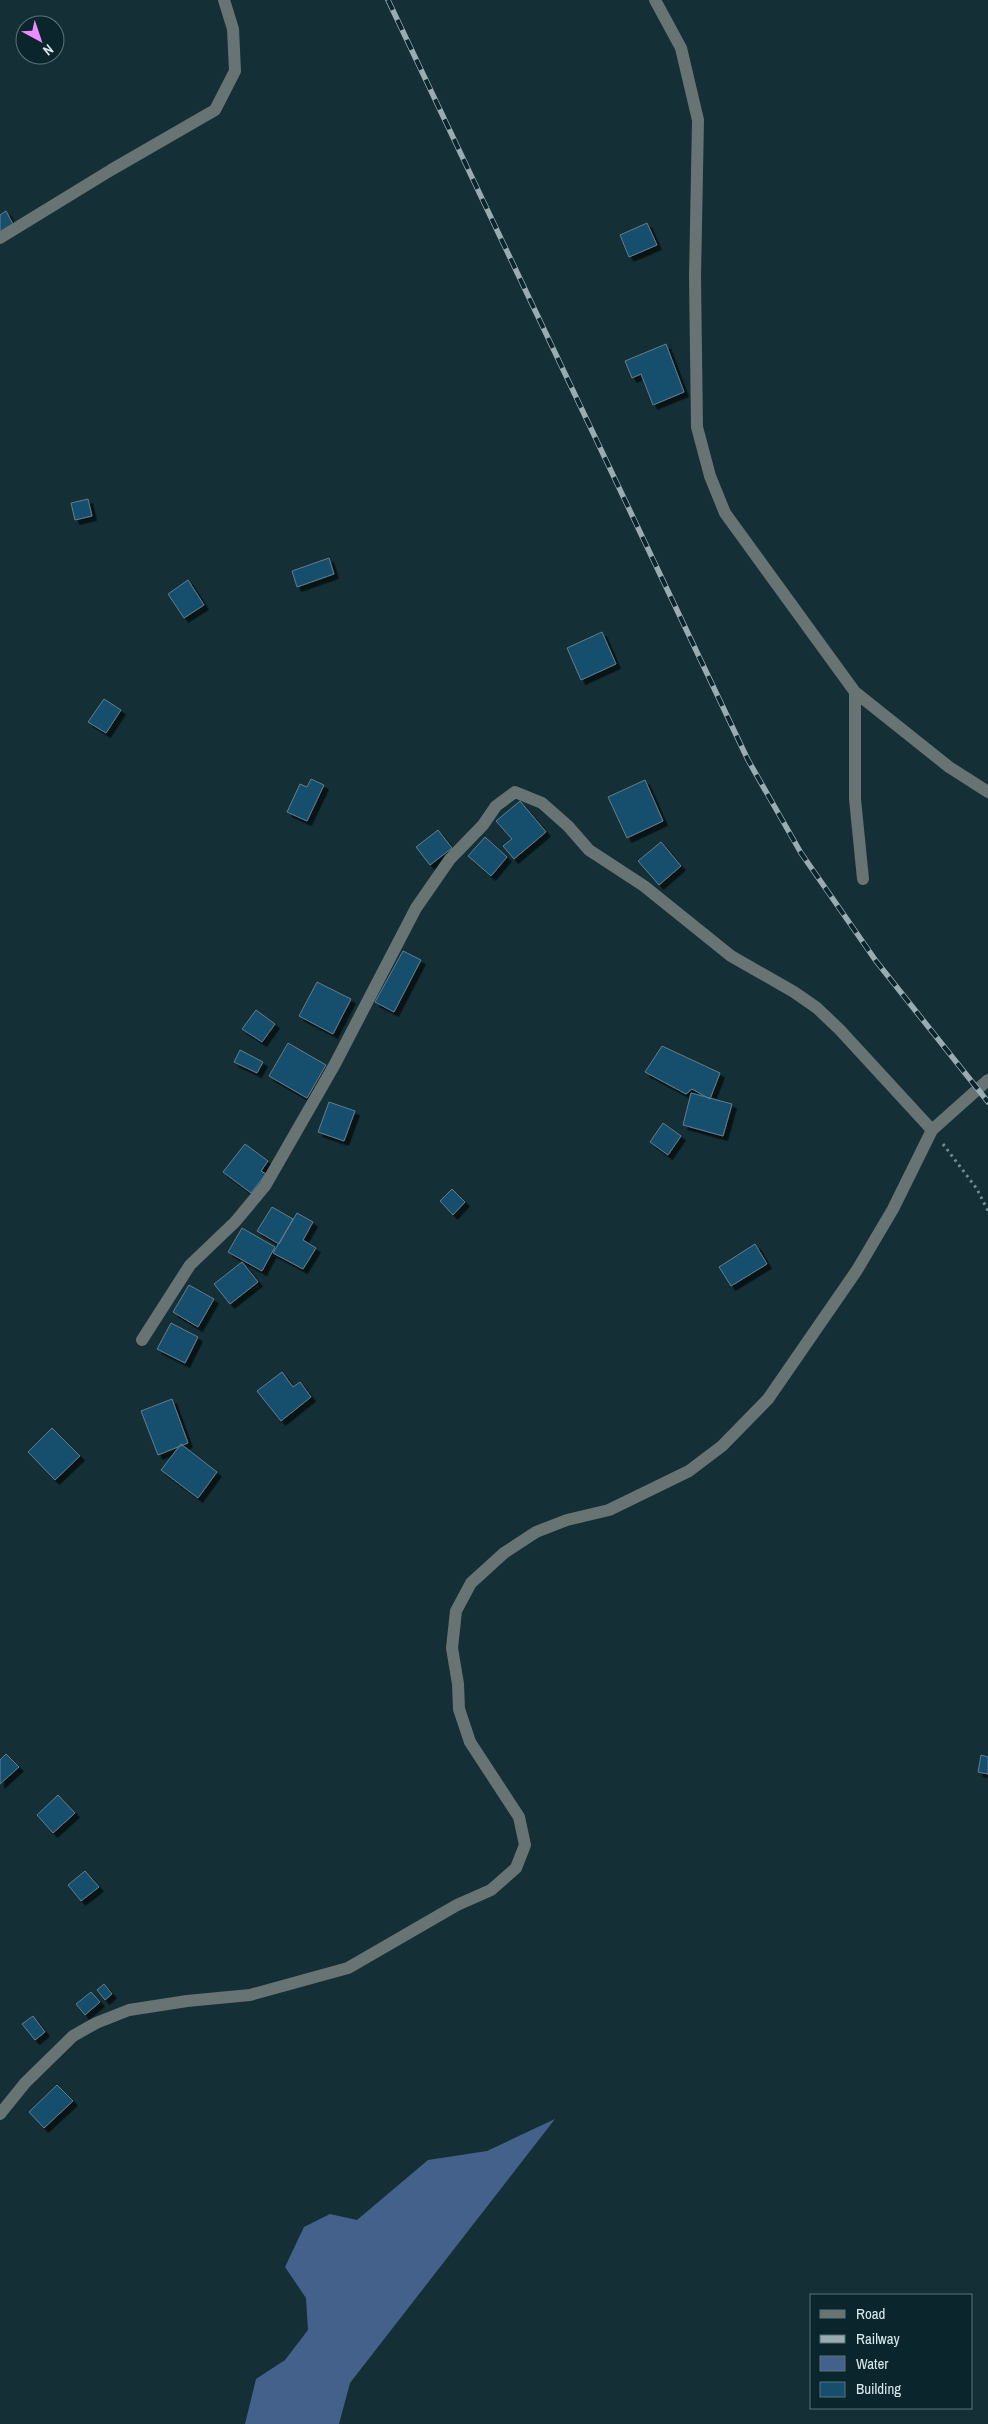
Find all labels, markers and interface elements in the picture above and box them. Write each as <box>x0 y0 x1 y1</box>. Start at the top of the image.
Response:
north arrow <box>15 15 65 65</box>
text: N <box>39 40 57 60</box>
legend <box>810 2294 973 2409</box>
text: Road <box>856 2303 885 2324</box>
text: Railway <box>856 2328 901 2349</box>
text: Water <box>856 2353 888 2374</box>
text: Building <box>856 2378 901 2399</box>

